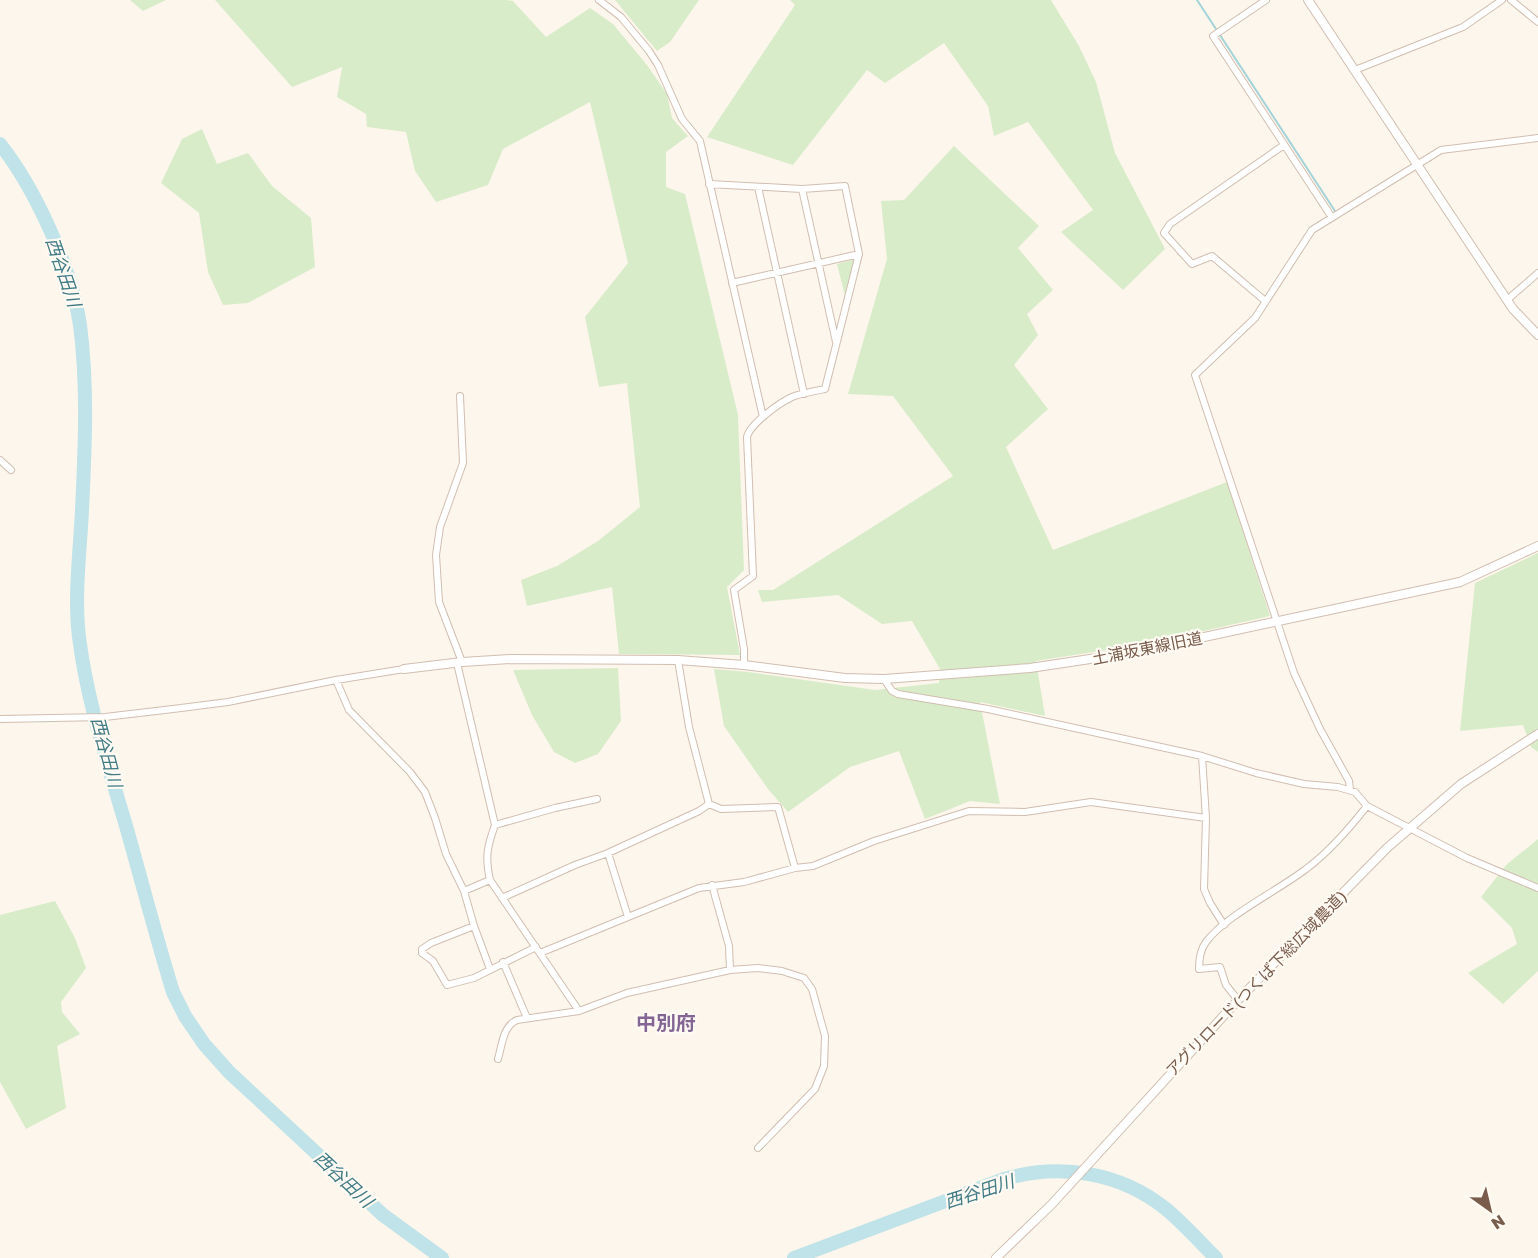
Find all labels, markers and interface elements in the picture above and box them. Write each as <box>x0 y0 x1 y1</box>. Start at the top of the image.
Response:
water label: 西谷田川 <box>42 234 87 312</box>
street label: 土浦坂東線旧道 <box>1090 627 1204 669</box>
water label: 西谷田川 <box>87 714 127 792</box>
street label: アグリロード(つくば下総広域農道) <box>1161 886 1351 1080</box>
district label: 中別府 <box>636 1010 696 1034</box>
water label: 西谷田川 <box>310 1146 379 1213</box>
water label: 西谷田川 <box>941 1169 1019 1213</box>
north arrow <box>1460 1180 1520 1240</box>
text: N <box>1488 1211 1509 1234</box>

